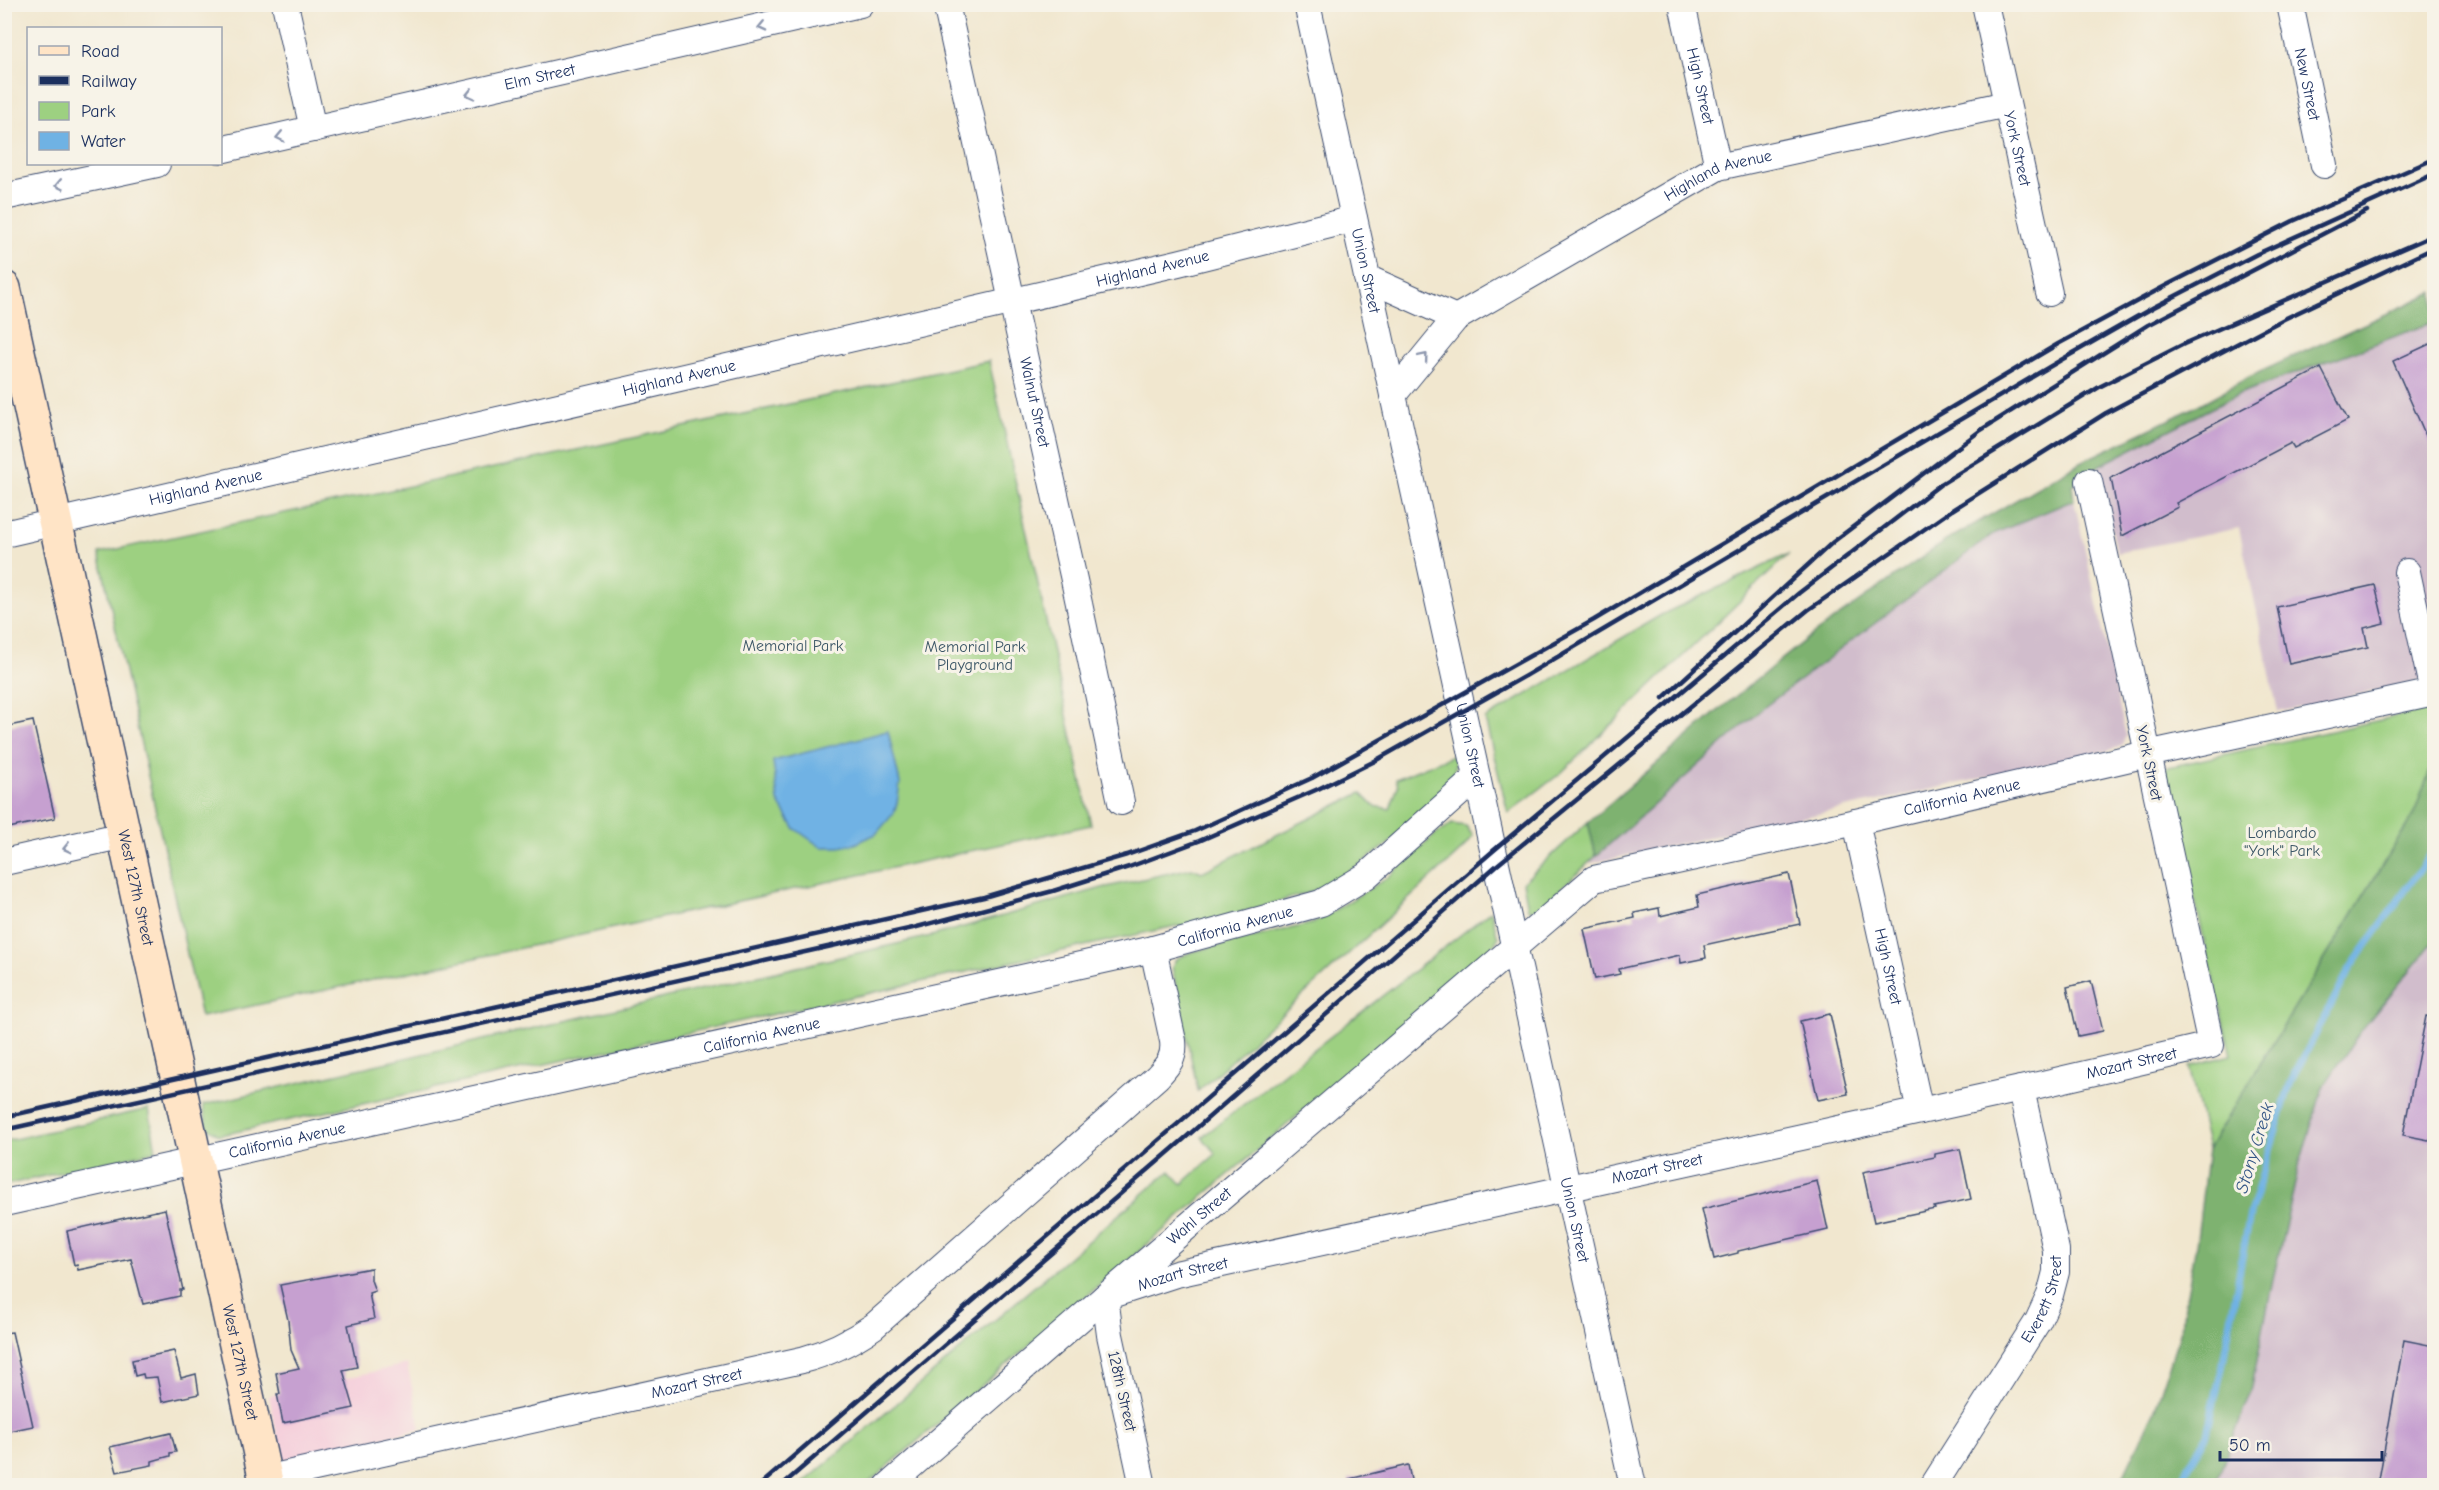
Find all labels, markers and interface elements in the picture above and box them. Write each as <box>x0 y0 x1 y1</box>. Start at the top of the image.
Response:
one-way arrow <box>758 20 768 33</box>
legend <box>27 27 222 165</box>
text: Road <box>81 41 120 62</box>
street label: High Street <box>1683 46 1717 126</box>
street label: New Street <box>2291 46 2323 123</box>
street label: Elm Street <box>503 60 577 94</box>
text: Railway <box>81 71 138 92</box>
one-way arrow <box>465 86 475 99</box>
text: Park <box>81 101 116 122</box>
street label: York Street <box>2000 109 2034 188</box>
one-way arrow <box>275 129 285 142</box>
text: Water <box>81 131 126 152</box>
street label: Highland Avenue <box>1661 147 1774 205</box>
one-way arrow <box>54 178 64 191</box>
street label: Union Street <box>1348 227 1384 315</box>
street label: Highland Avenue <box>1094 247 1211 291</box>
one-way arrow <box>1417 352 1428 363</box>
street label: Highland Avenue <box>621 356 738 400</box>
street label: Walnut Street <box>1016 356 1053 449</box>
street label: Highland Avenue <box>147 466 264 509</box>
park label: Memorial Park <box>743 637 844 655</box>
park label: Memorial Park Playground <box>925 638 1026 674</box>
street label: Union Street <box>1452 701 1488 790</box>
street label: York Street <box>2132 724 2166 803</box>
street label: California Avenue <box>1902 775 2022 820</box>
park label: Lombardo "York" Park <box>2244 824 2320 860</box>
street label: West 127th Street <box>114 828 157 948</box>
one-way arrow <box>63 841 73 854</box>
street label: California Avenue <box>1175 902 1295 951</box>
street label: High Street <box>1871 927 1905 1007</box>
street label: California Avenue <box>702 1014 822 1057</box>
street label: Mozart Street <box>2084 1044 2179 1083</box>
water label: Stony Creek <box>2231 1100 2279 1196</box>
street label: California Avenue <box>227 1119 347 1162</box>
street label: Mozart Street <box>1610 1150 1705 1187</box>
street label: Union Street <box>1556 1176 1593 1264</box>
street label: Wahl Street <box>1164 1184 1235 1249</box>
street label: Mozart Street <box>1135 1254 1230 1295</box>
street label: Everett Street <box>2018 1255 2066 1346</box>
street label: West 127th Street <box>218 1303 261 1423</box>
street label: 128th Street <box>1104 1349 1140 1433</box>
street label: Mozart Street <box>649 1364 744 1402</box>
scale bar <box>2220 1424 2382 1462</box>
text: 50 m <box>2229 1435 2271 1456</box>

